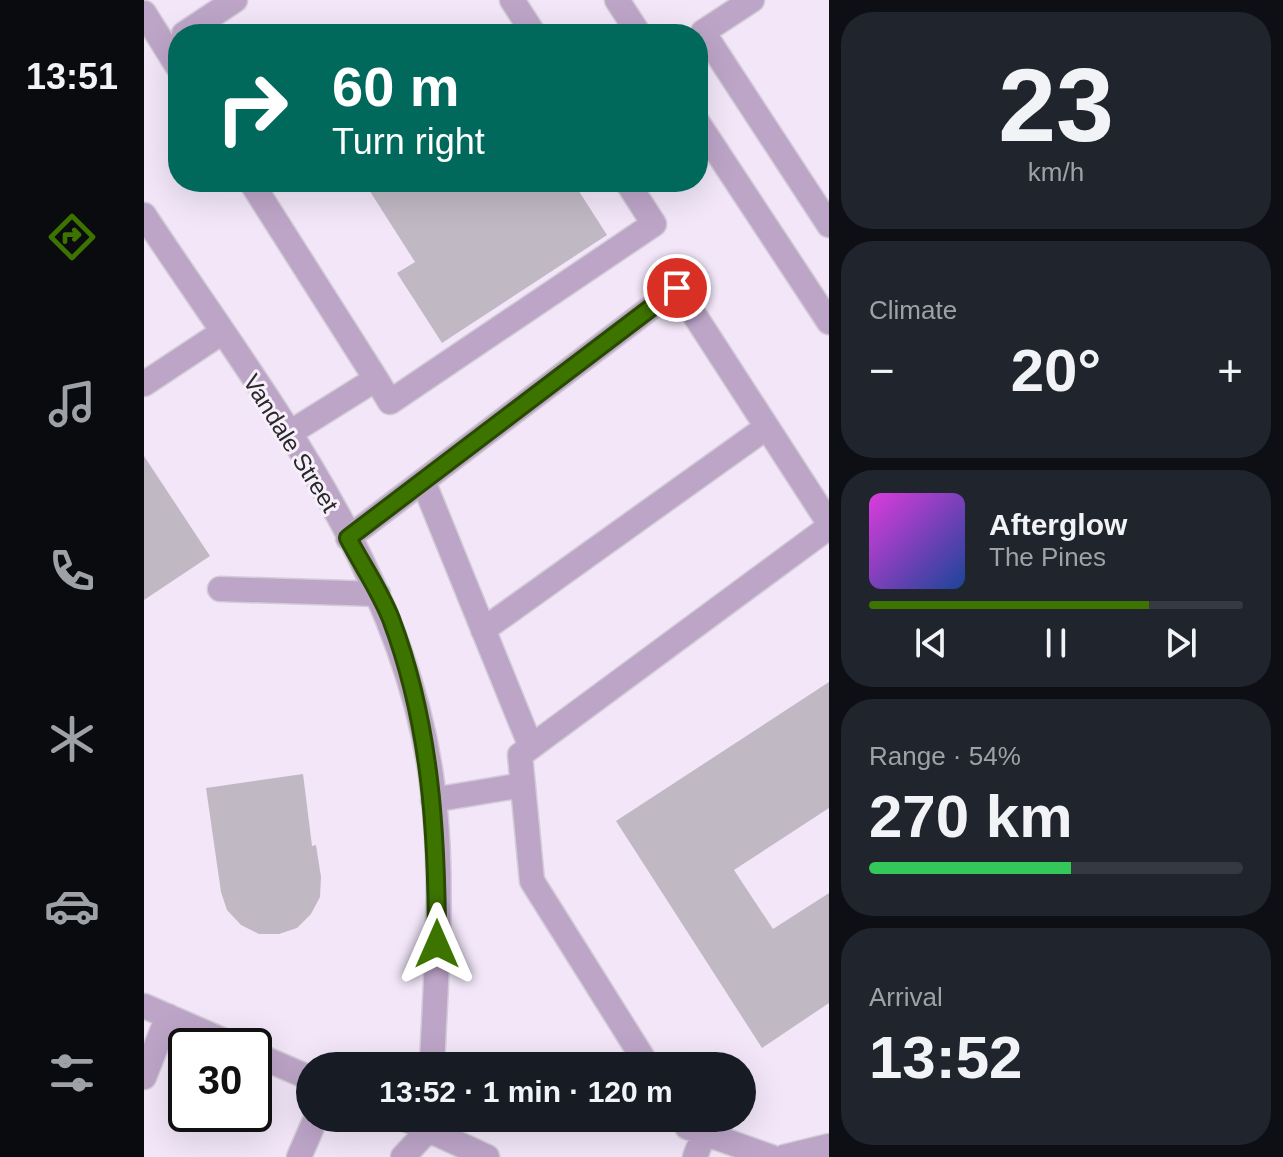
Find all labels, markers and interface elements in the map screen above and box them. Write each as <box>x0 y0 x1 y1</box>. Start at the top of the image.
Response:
text: 23 <box>998 47 1114 163</box>
text: 60 m <box>332 55 460 118</box>
text: 13:51 <box>26 56 118 97</box>
icon: right <box>200 56 304 160</box>
text: Turn right <box>332 121 485 162</box>
text: km/h <box>1028 157 1084 187</box>
icon: directions <box>44 209 100 265</box>
pin <box>643 254 711 322</box>
icon: arrive <box>655 266 699 310</box>
text: Climate <box>869 295 957 325</box>
text: 20° <box>1011 337 1101 404</box>
text: − <box>869 346 895 395</box>
text: + <box>1217 346 1243 395</box>
street label: Vandale Street <box>238 369 344 517</box>
icon: music <box>44 376 100 432</box>
text: Afterglow <box>989 508 1127 541</box>
text: The Pines <box>989 542 1106 572</box>
icon: phone <box>44 543 100 599</box>
icon: previous <box>909 621 953 665</box>
icon: pause <box>1034 621 1078 665</box>
icon: next <box>1159 621 1203 665</box>
icon: climate <box>44 711 100 767</box>
text: Range · 54% <box>869 741 1021 771</box>
text: 270 km <box>869 783 1073 850</box>
icon: car <box>44 878 100 934</box>
position arrow <box>395 902 479 986</box>
text: Arrival <box>869 982 943 1012</box>
text: 13:52 <box>869 1024 1022 1091</box>
speed limit sign: 30 <box>168 1028 272 1132</box>
icon: filters <box>44 1045 100 1101</box>
text: 13:52 · 1 min · 120 m <box>379 1075 673 1108</box>

